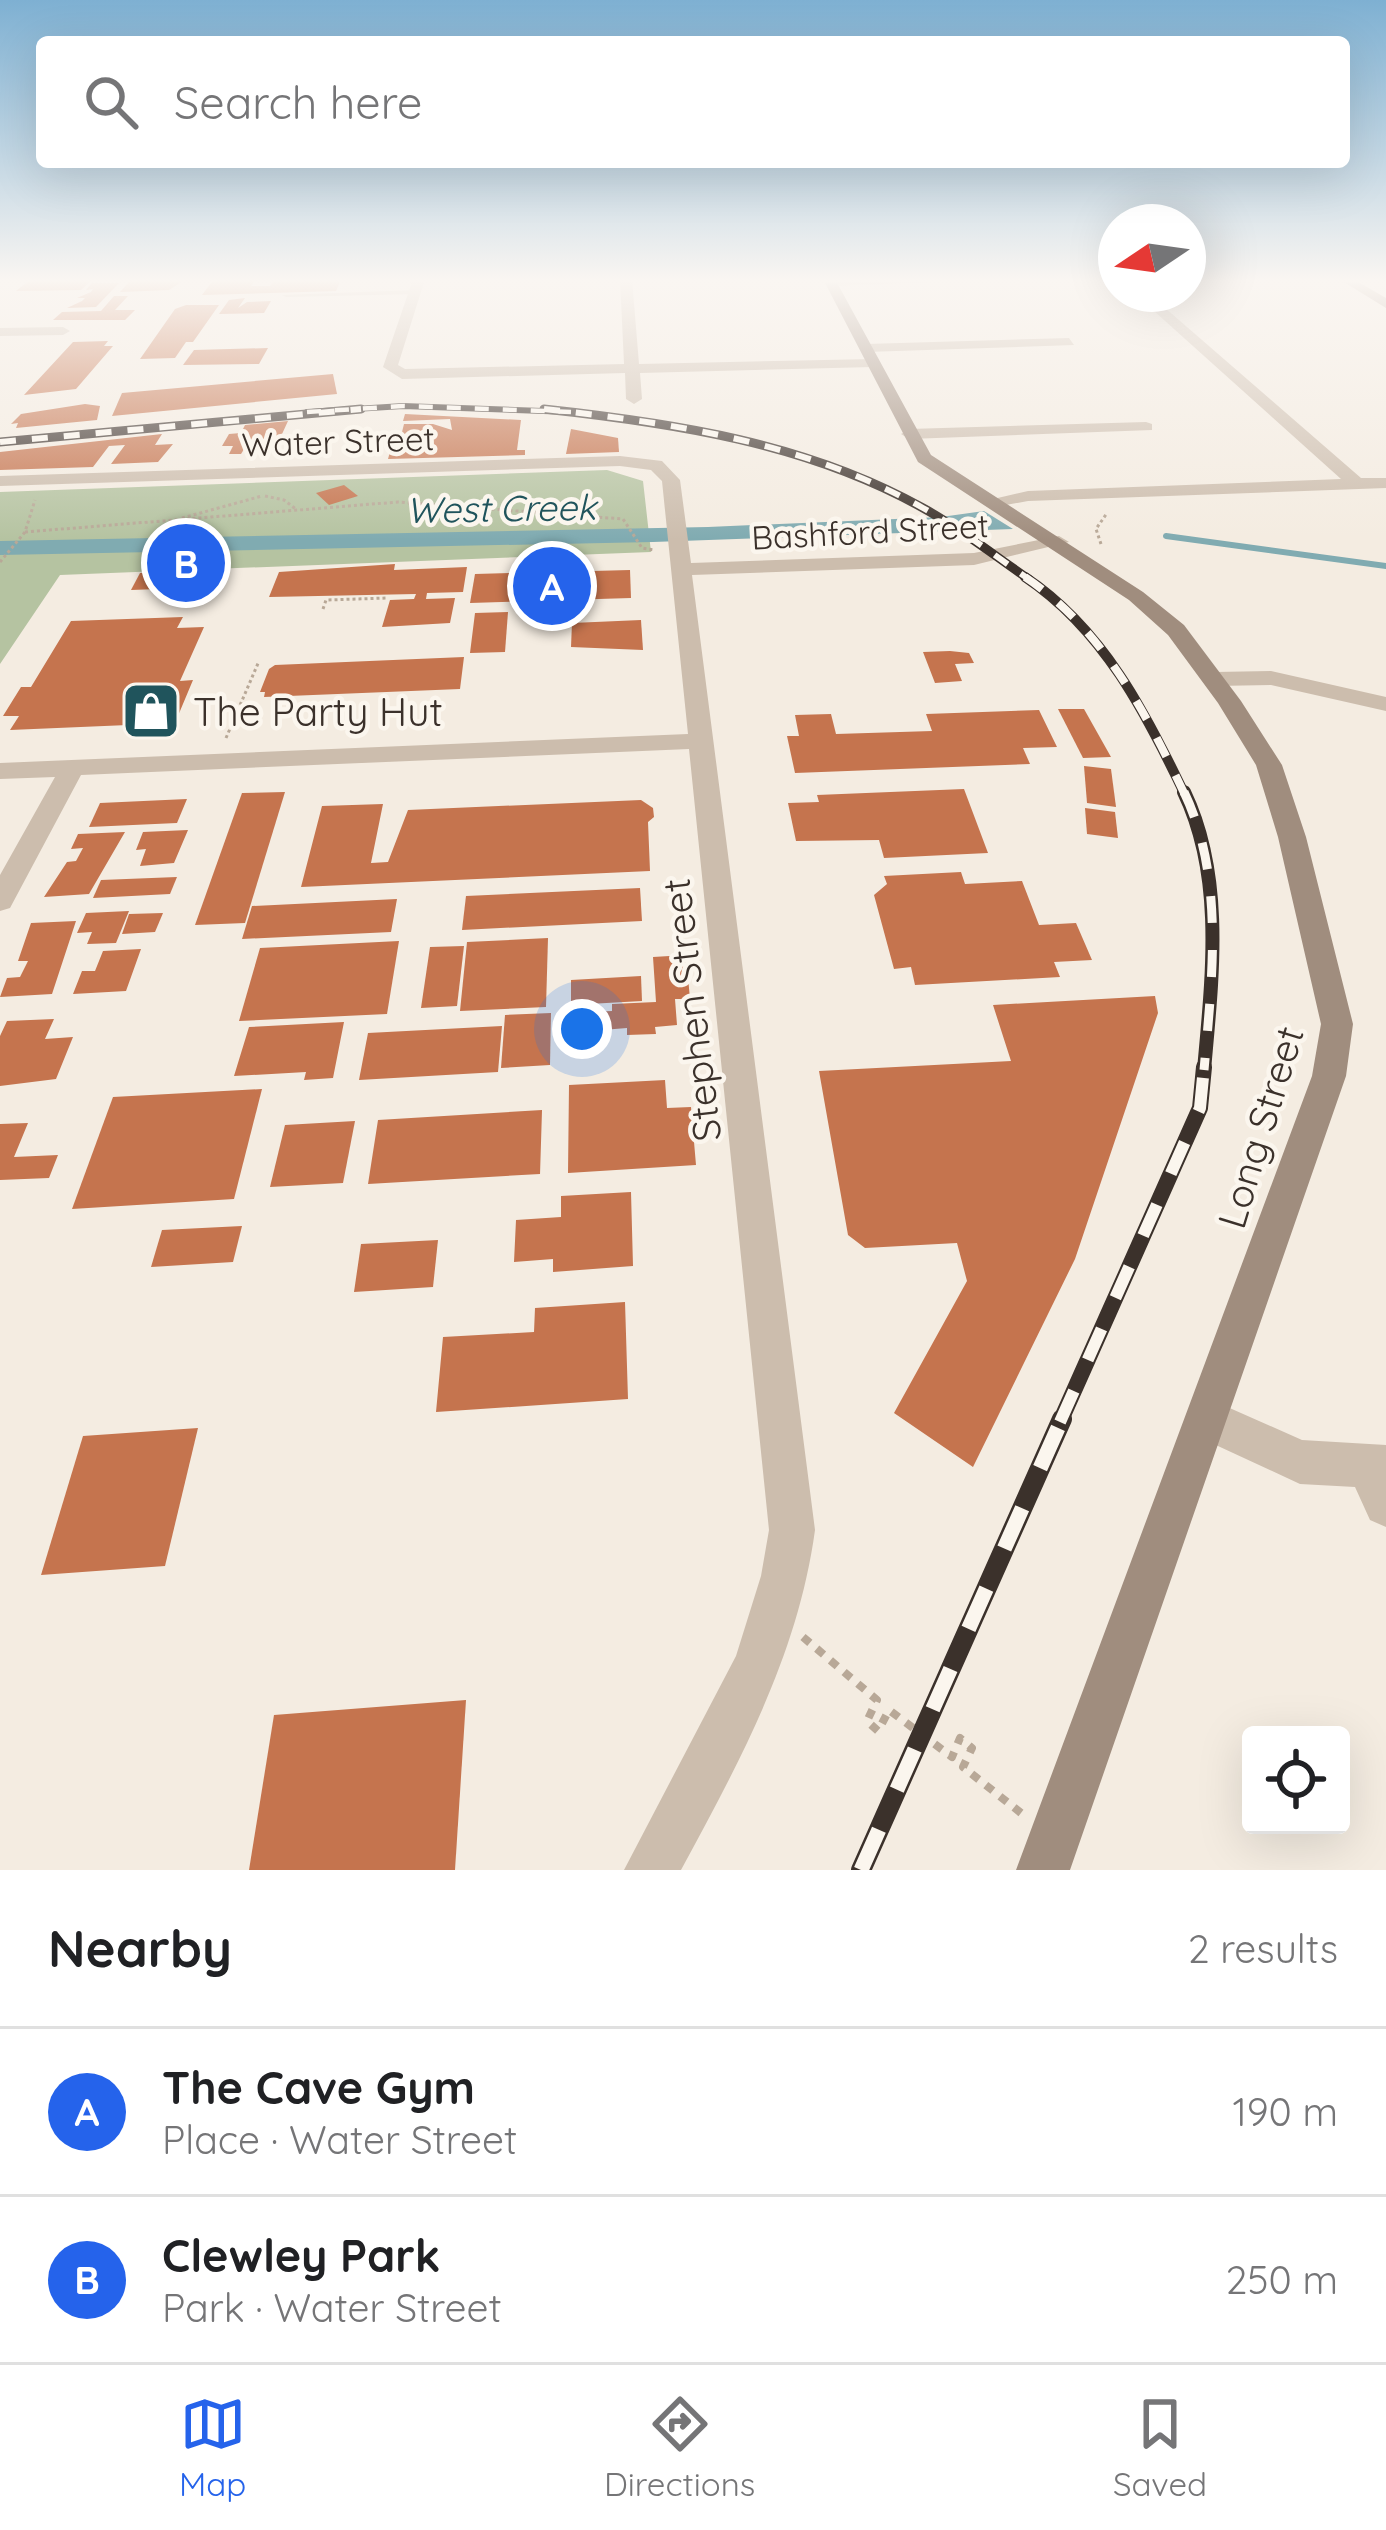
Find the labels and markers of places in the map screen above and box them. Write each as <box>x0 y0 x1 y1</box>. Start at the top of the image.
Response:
pin: B <box>147 518 225 608</box>
pin: A <box>513 541 591 631</box>
shop icon: The Party Hut <box>120 680 182 742</box>
place label: The Party Hut <box>193 687 443 736</box>

